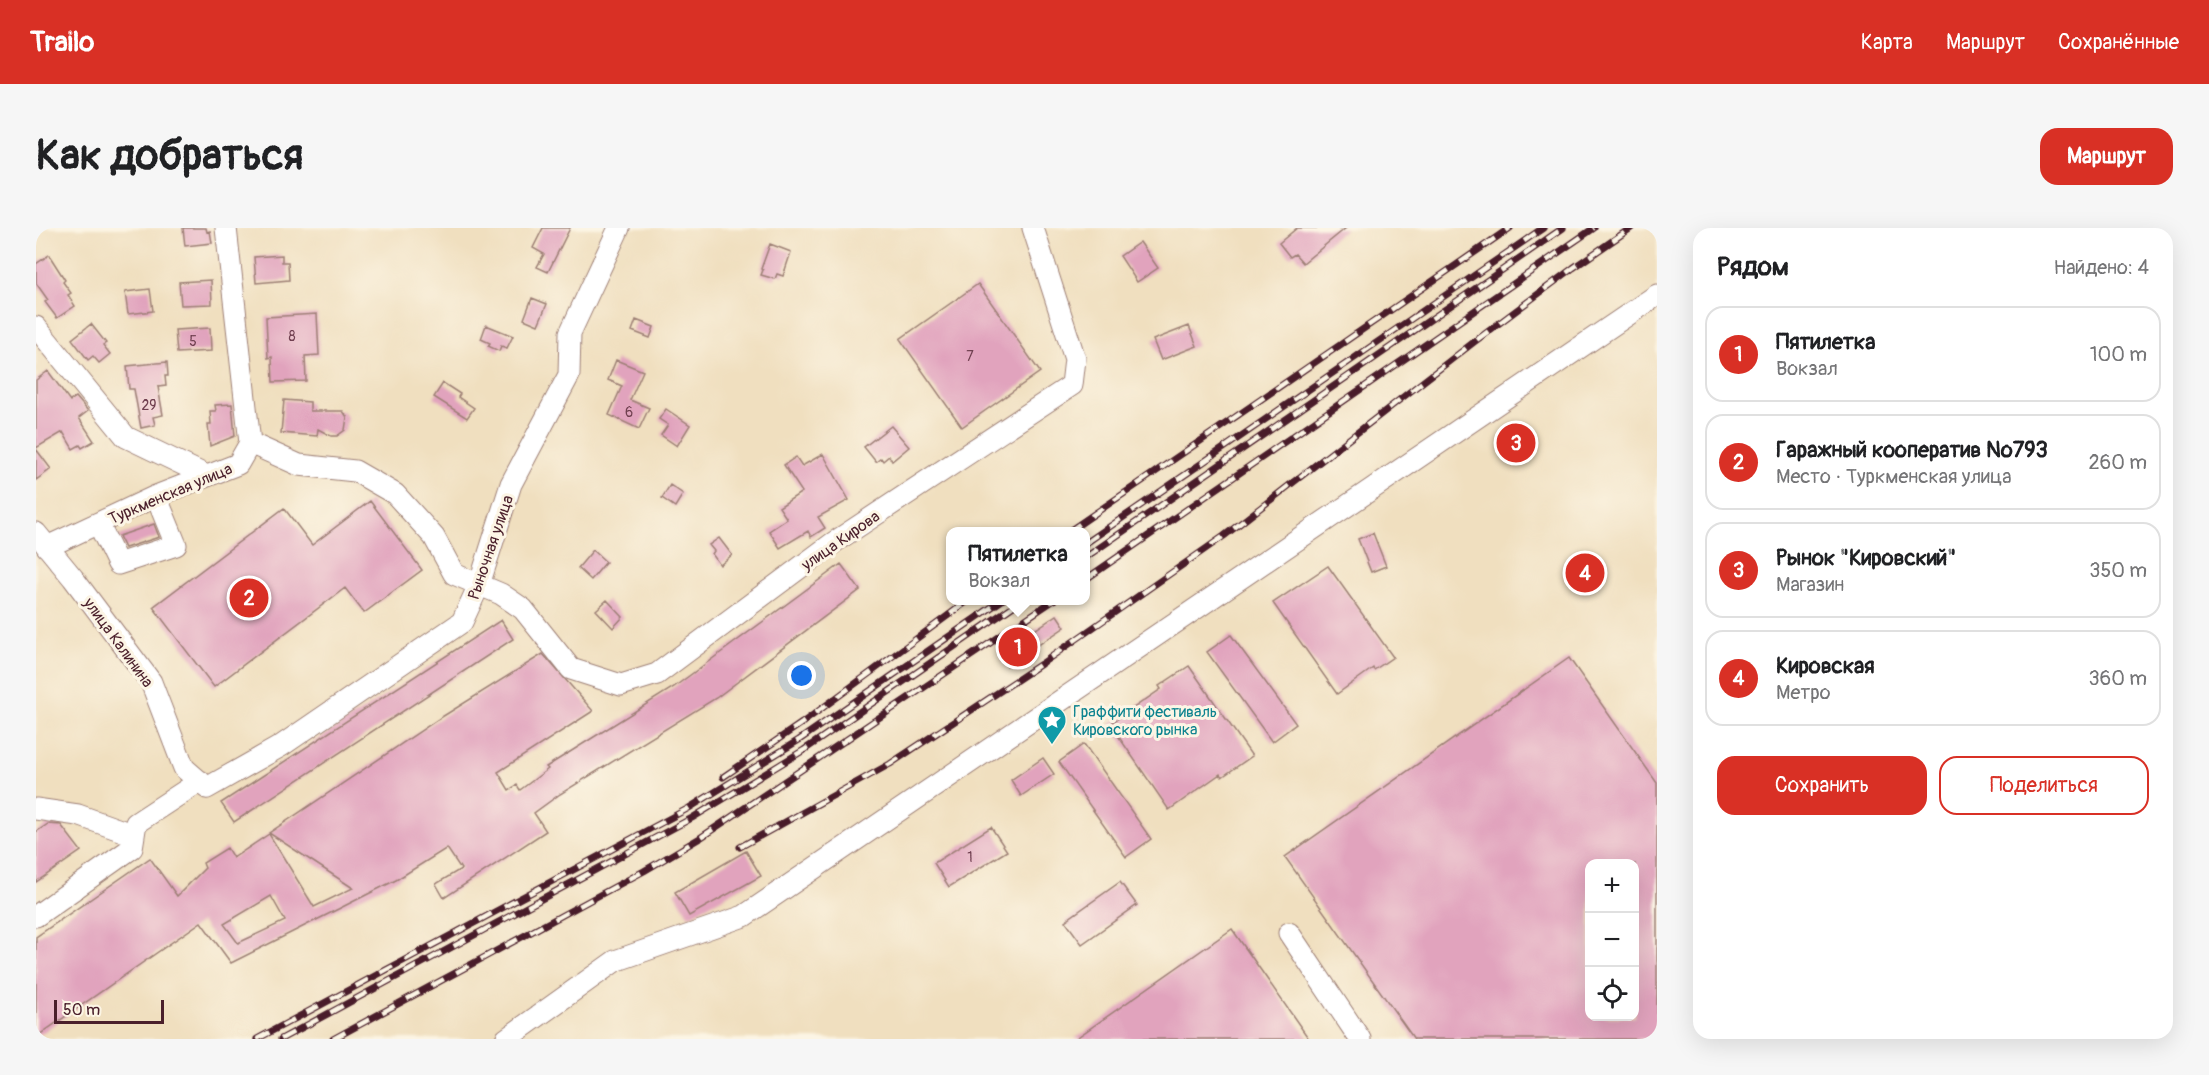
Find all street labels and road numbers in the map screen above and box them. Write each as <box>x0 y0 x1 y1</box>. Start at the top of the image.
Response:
street label: Туркменская улица <box>105 459 235 529</box>
street label: Рыночная улица <box>464 492 518 602</box>
street label: улица Кирова <box>797 507 884 576</box>
street label: улица Калинина <box>78 593 157 691</box>

